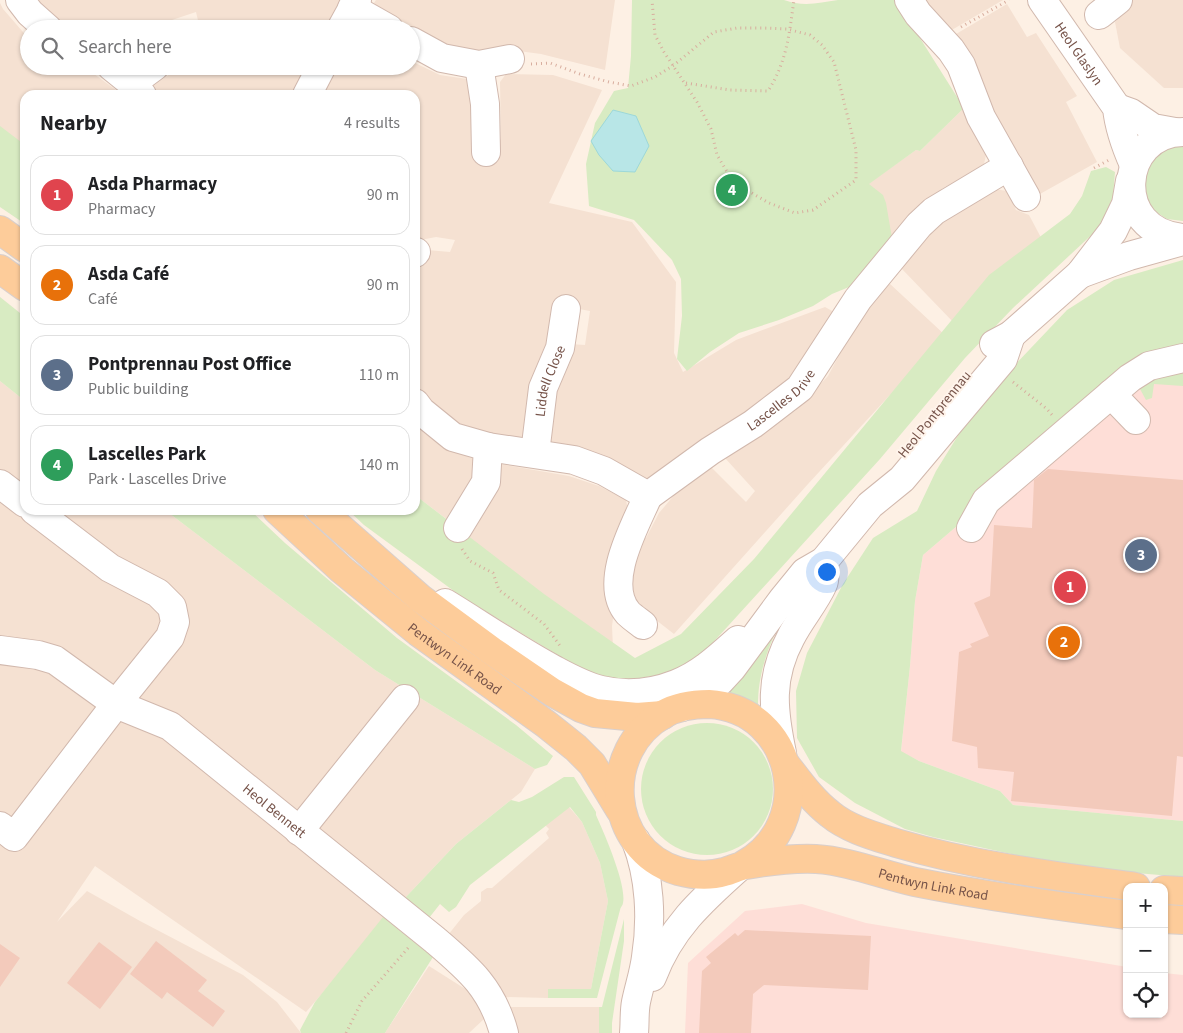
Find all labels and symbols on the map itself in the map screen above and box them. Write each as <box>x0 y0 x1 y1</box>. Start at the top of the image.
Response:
street label: Heol Glaslyn <box>1049 18 1107 90</box>
pin: 4 <box>716 171 748 209</box>
street label: Liddell Close <box>531 342 571 418</box>
street label: Lascelles Drive <box>743 366 821 436</box>
street label: Heol Pontprennau <box>893 367 976 463</box>
pin: 3 <box>1125 536 1157 574</box>
your location <box>814 559 840 585</box>
pin: 1 <box>1054 568 1086 606</box>
street label: Pentwyn Link Road <box>403 618 506 700</box>
pin: 2 <box>1048 623 1080 661</box>
street label: Heol Bennett <box>238 779 310 843</box>
street label: Pentwyn Link Road <box>876 864 990 906</box>

